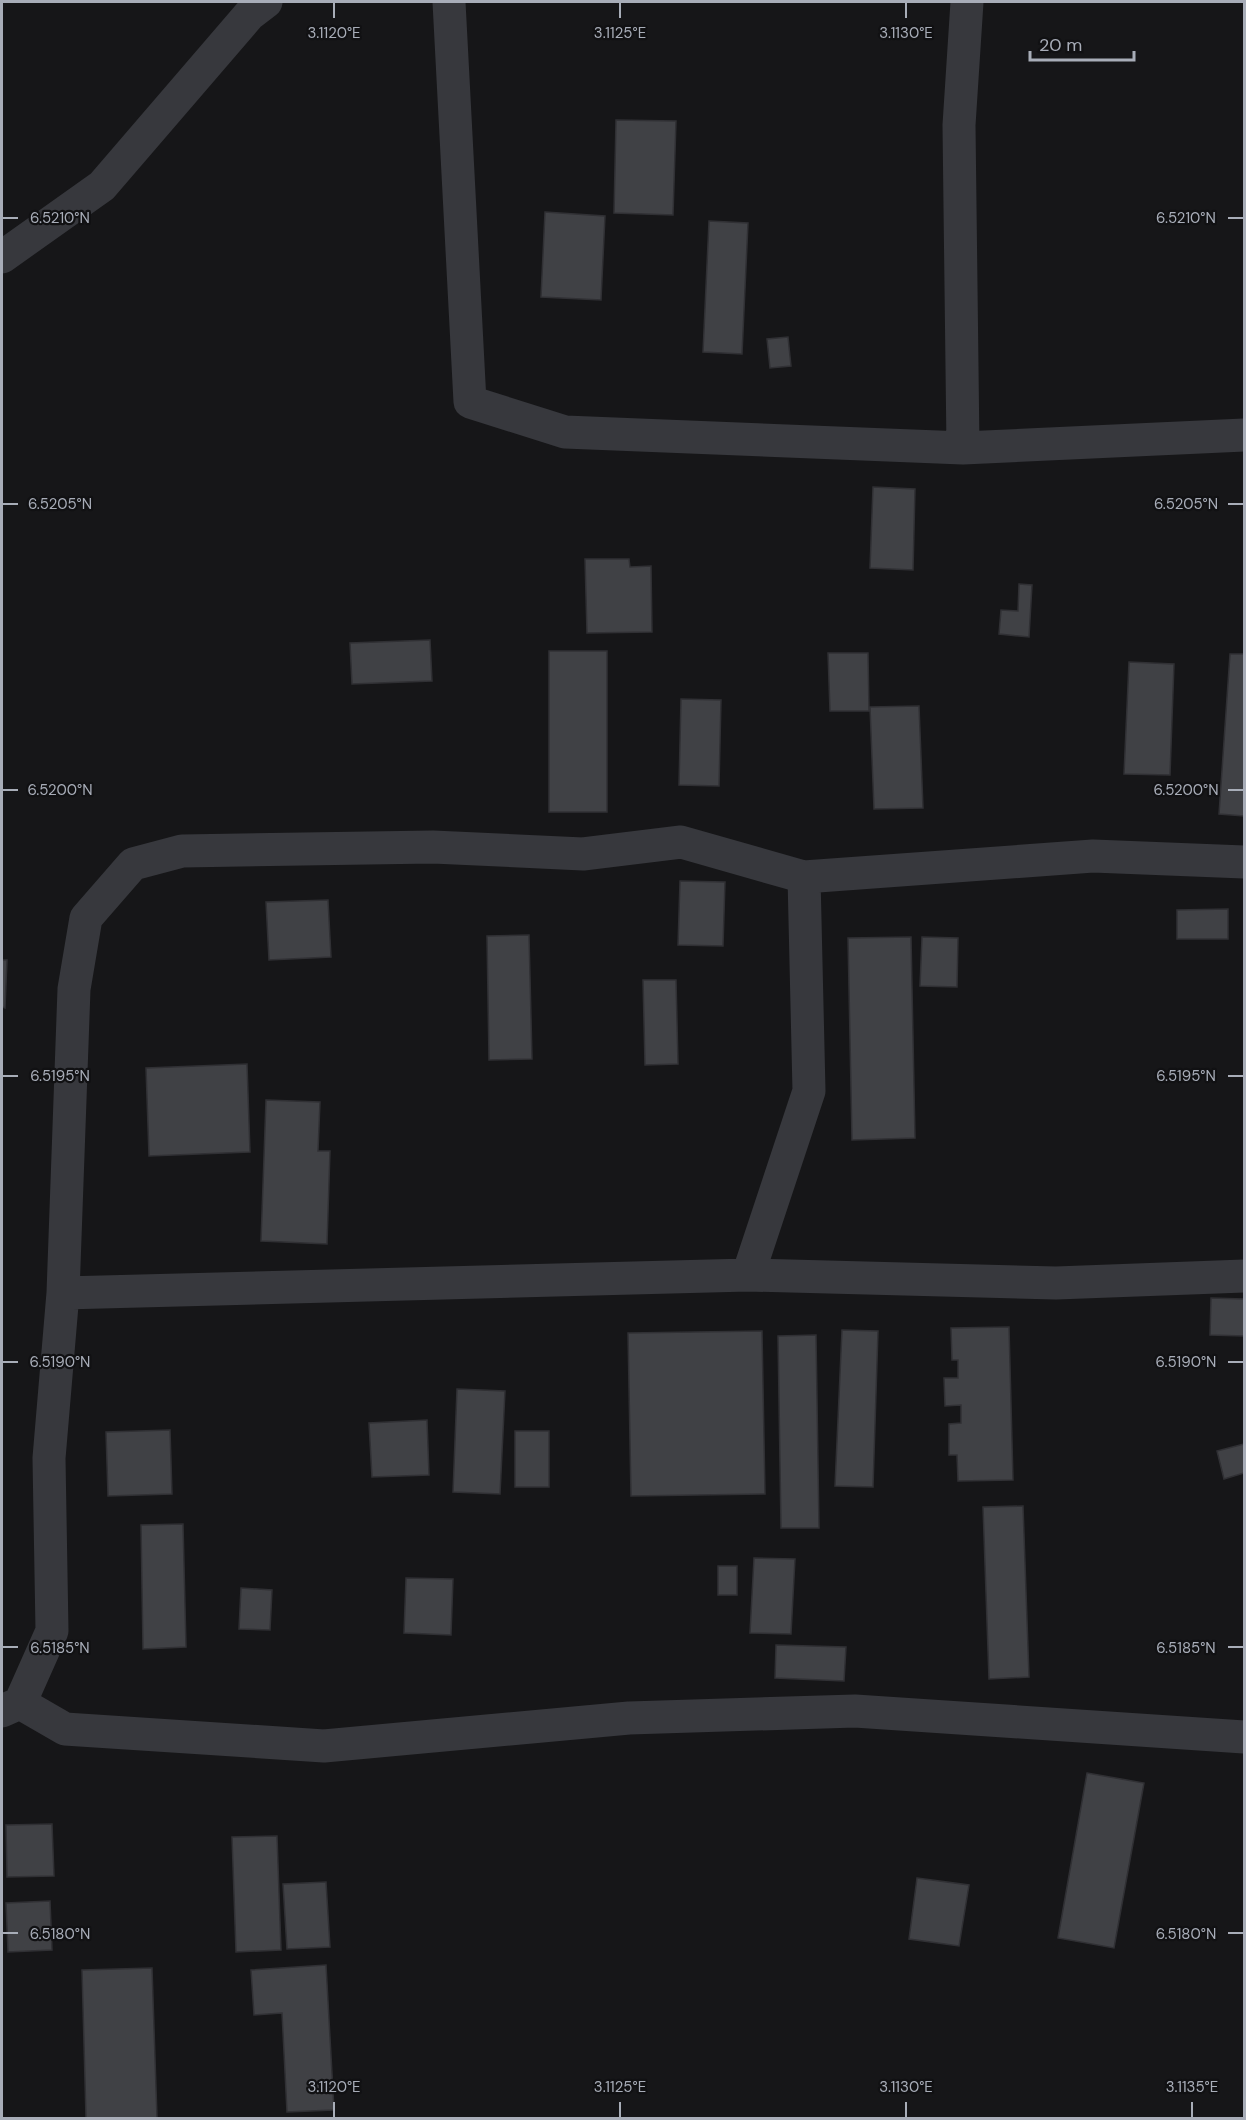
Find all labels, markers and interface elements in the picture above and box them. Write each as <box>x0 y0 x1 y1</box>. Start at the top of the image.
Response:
text: 3.1120°E <box>307 23 361 43</box>
text: 3.1125°E <box>594 23 646 43</box>
text: 3.1130°E <box>879 23 933 43</box>
scale bar <box>1030 24 1134 62</box>
text: 20 m <box>1039 33 1082 57</box>
text: 6.5210°N <box>30 208 90 228</box>
text: 6.5210°N <box>1156 208 1216 228</box>
text: 6.5205°N <box>28 494 92 514</box>
text: 6.5205°N <box>1154 494 1218 514</box>
text: 6.5200°N <box>27 780 93 800</box>
text: 6.5200°N <box>1153 780 1219 800</box>
text: 6.5195°N <box>30 1066 90 1086</box>
text: 6.5195°N <box>1156 1066 1216 1086</box>
text: 6.5190°N <box>30 1352 90 1372</box>
text: 6.5190°N <box>1156 1352 1216 1372</box>
text: 6.5185°N <box>30 1638 90 1658</box>
text: 6.5185°N <box>1156 1638 1216 1658</box>
text: 6.5180°N <box>30 1924 90 1944</box>
text: 6.5180°N <box>1156 1924 1216 1944</box>
text: 3.1120°E <box>307 2077 361 2097</box>
text: 3.1125°E <box>594 2077 646 2097</box>
text: 3.1130°E <box>879 2077 933 2097</box>
text: 3.1135°E <box>1166 2077 1218 2097</box>

